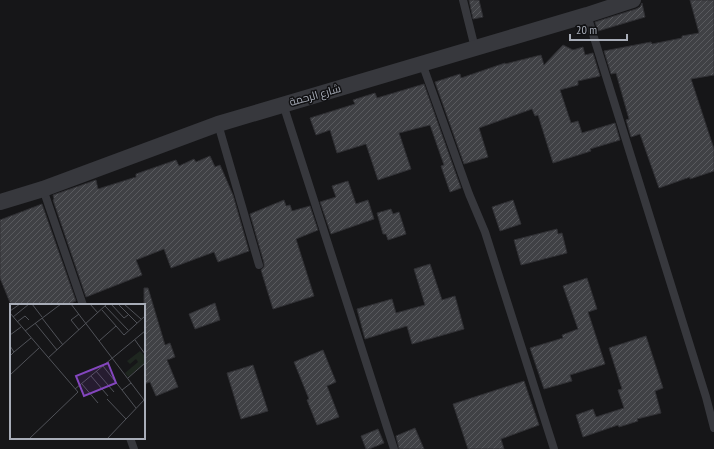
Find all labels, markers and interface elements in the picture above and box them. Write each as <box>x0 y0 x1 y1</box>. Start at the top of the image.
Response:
scale bar <box>570 16 627 42</box>
text: 20 m <box>576 22 597 37</box>
street label: شارع الرحمة <box>288 81 343 110</box>
inset map <box>10 304 145 439</box>

